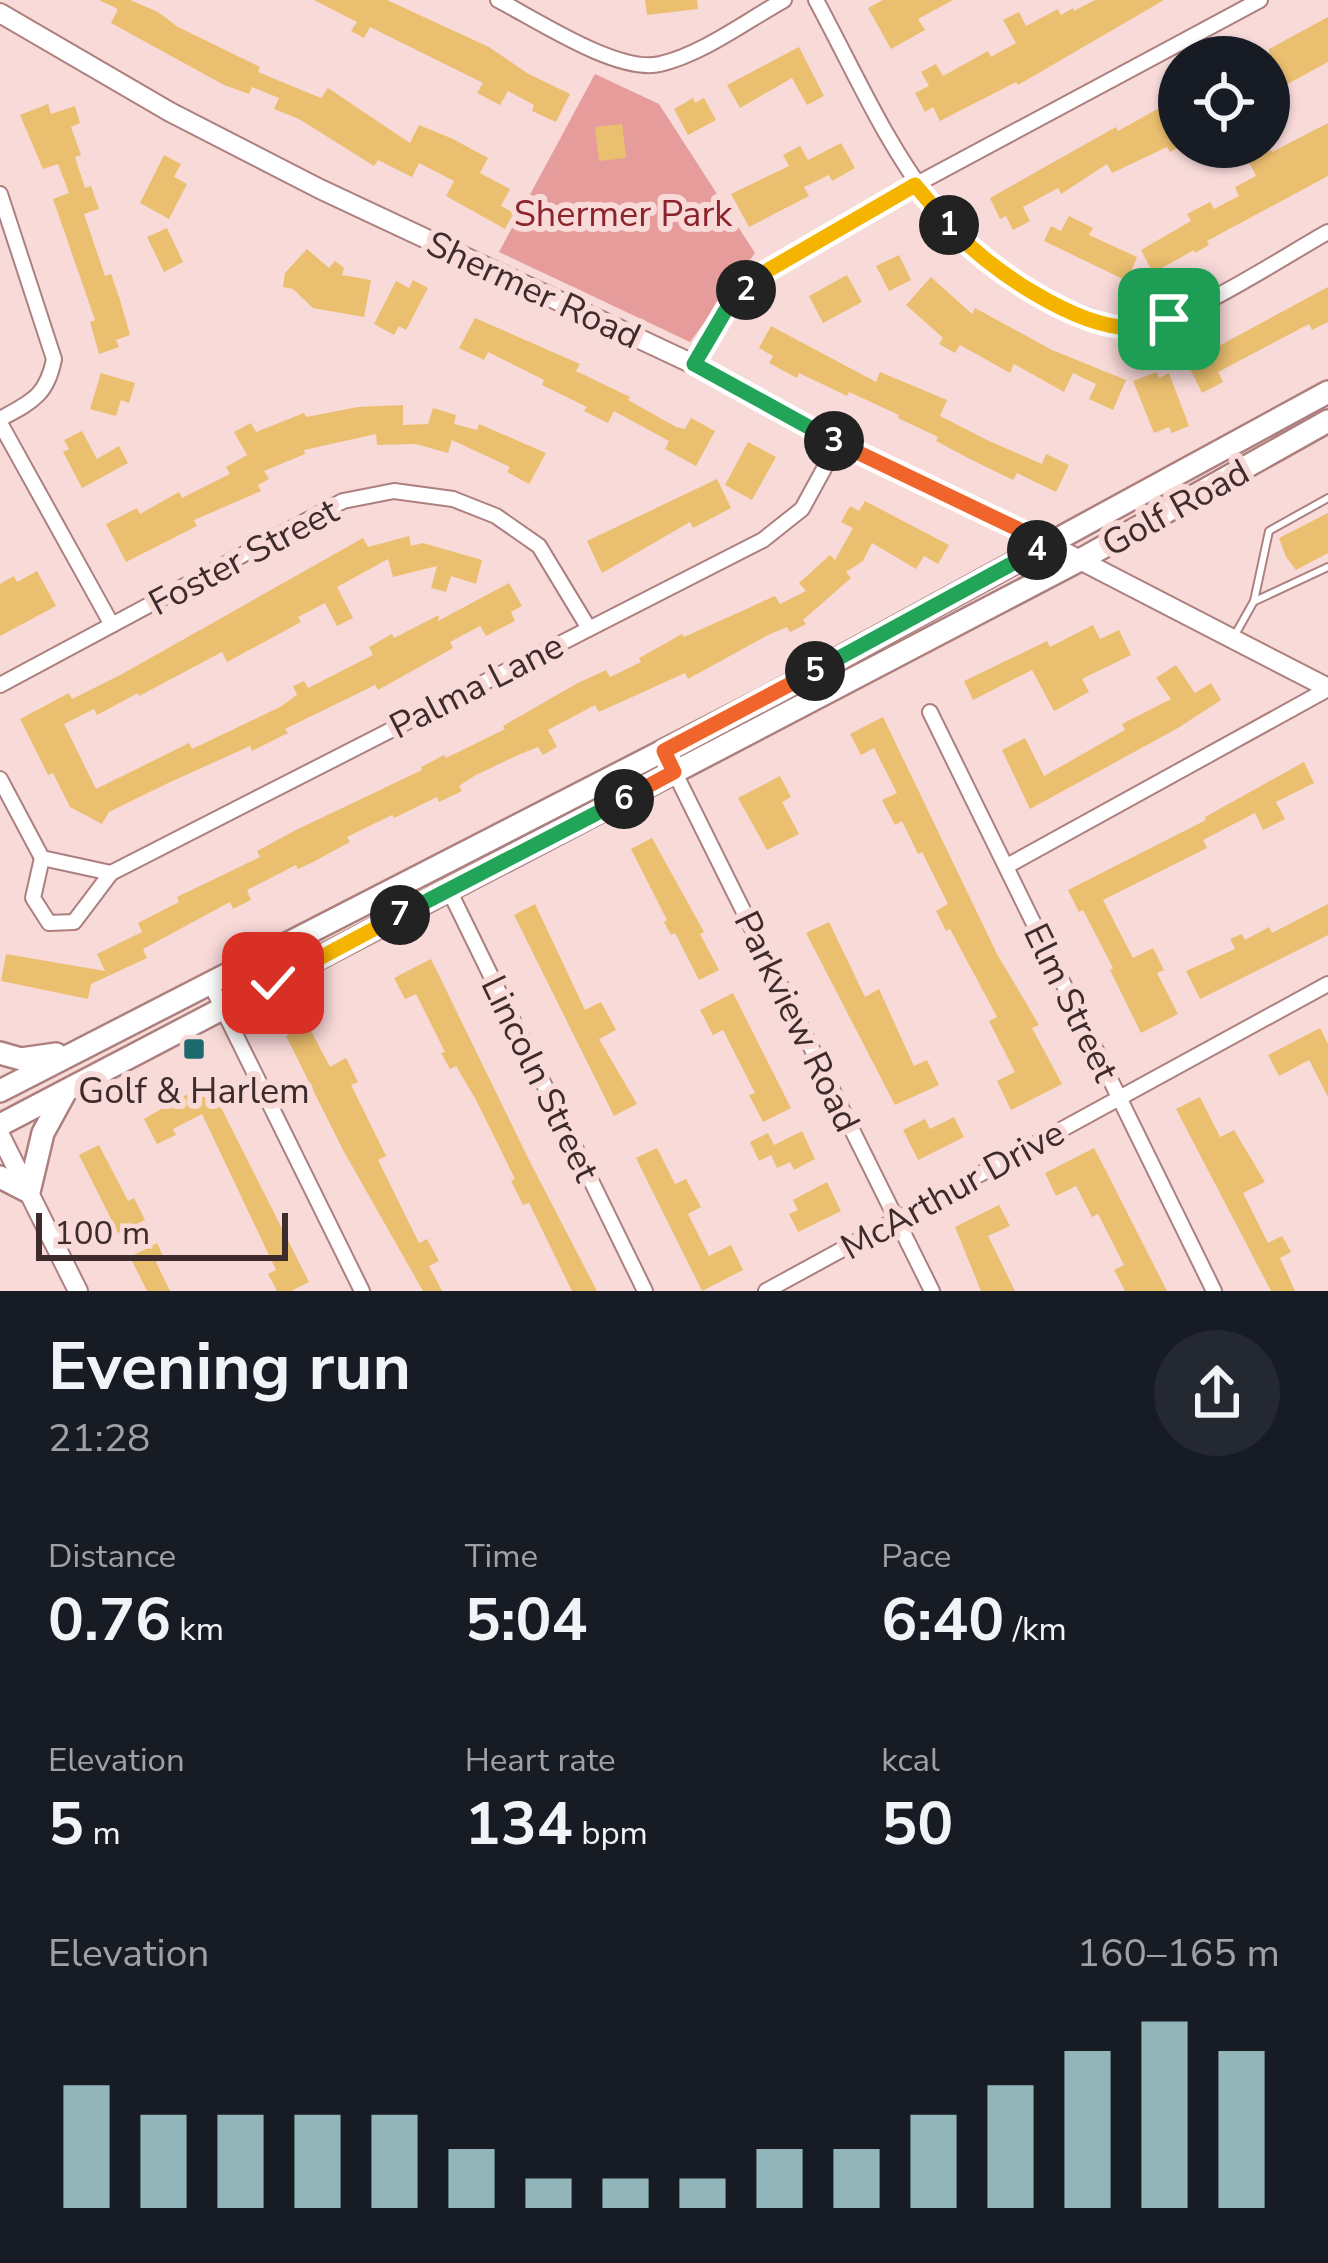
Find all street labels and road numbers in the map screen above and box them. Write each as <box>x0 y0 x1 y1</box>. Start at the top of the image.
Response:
street label: Shermer Road <box>419 219 648 361</box>
street label: Golf Road <box>1093 448 1258 569</box>
street label: Foster Street <box>140 487 347 628</box>
street label: Palma Lane <box>381 622 572 751</box>
street label: Parkview Road <box>722 903 871 1140</box>
street label: Elm Street <box>1011 916 1130 1090</box>
street label: Lincoln Street <box>469 968 611 1190</box>
street label: McArthur Drive <box>832 1109 1073 1272</box>

